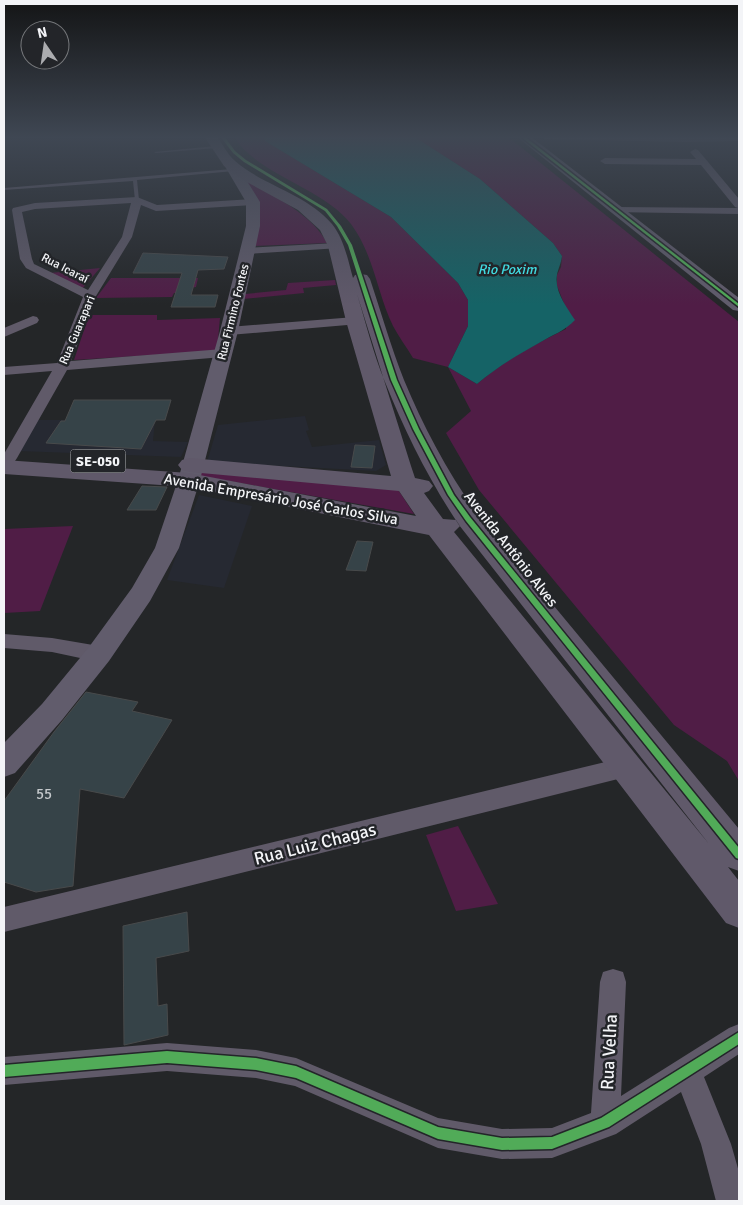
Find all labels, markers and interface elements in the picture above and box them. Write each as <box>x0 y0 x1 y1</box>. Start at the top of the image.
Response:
north arrow <box>20 20 70 70</box>
text: N <box>36 23 49 42</box>
street label: Rua Icaraí <box>39 250 92 287</box>
water label: Rio Poxim <box>478 261 537 278</box>
street label: Rua Firmino Fontes <box>214 263 253 362</box>
street label: Rua Guarapari <box>56 294 99 367</box>
road number: SE-050 <box>70 450 126 472</box>
street label: Avenida Empresário José Carlos Silva <box>163 470 399 528</box>
street label: Avenida Antônio Alves <box>460 488 562 611</box>
house number: 55 <box>36 785 52 803</box>
street label: Rua Luiz Chagas <box>252 818 379 870</box>
street label: Rua Velha <box>596 1013 622 1091</box>

